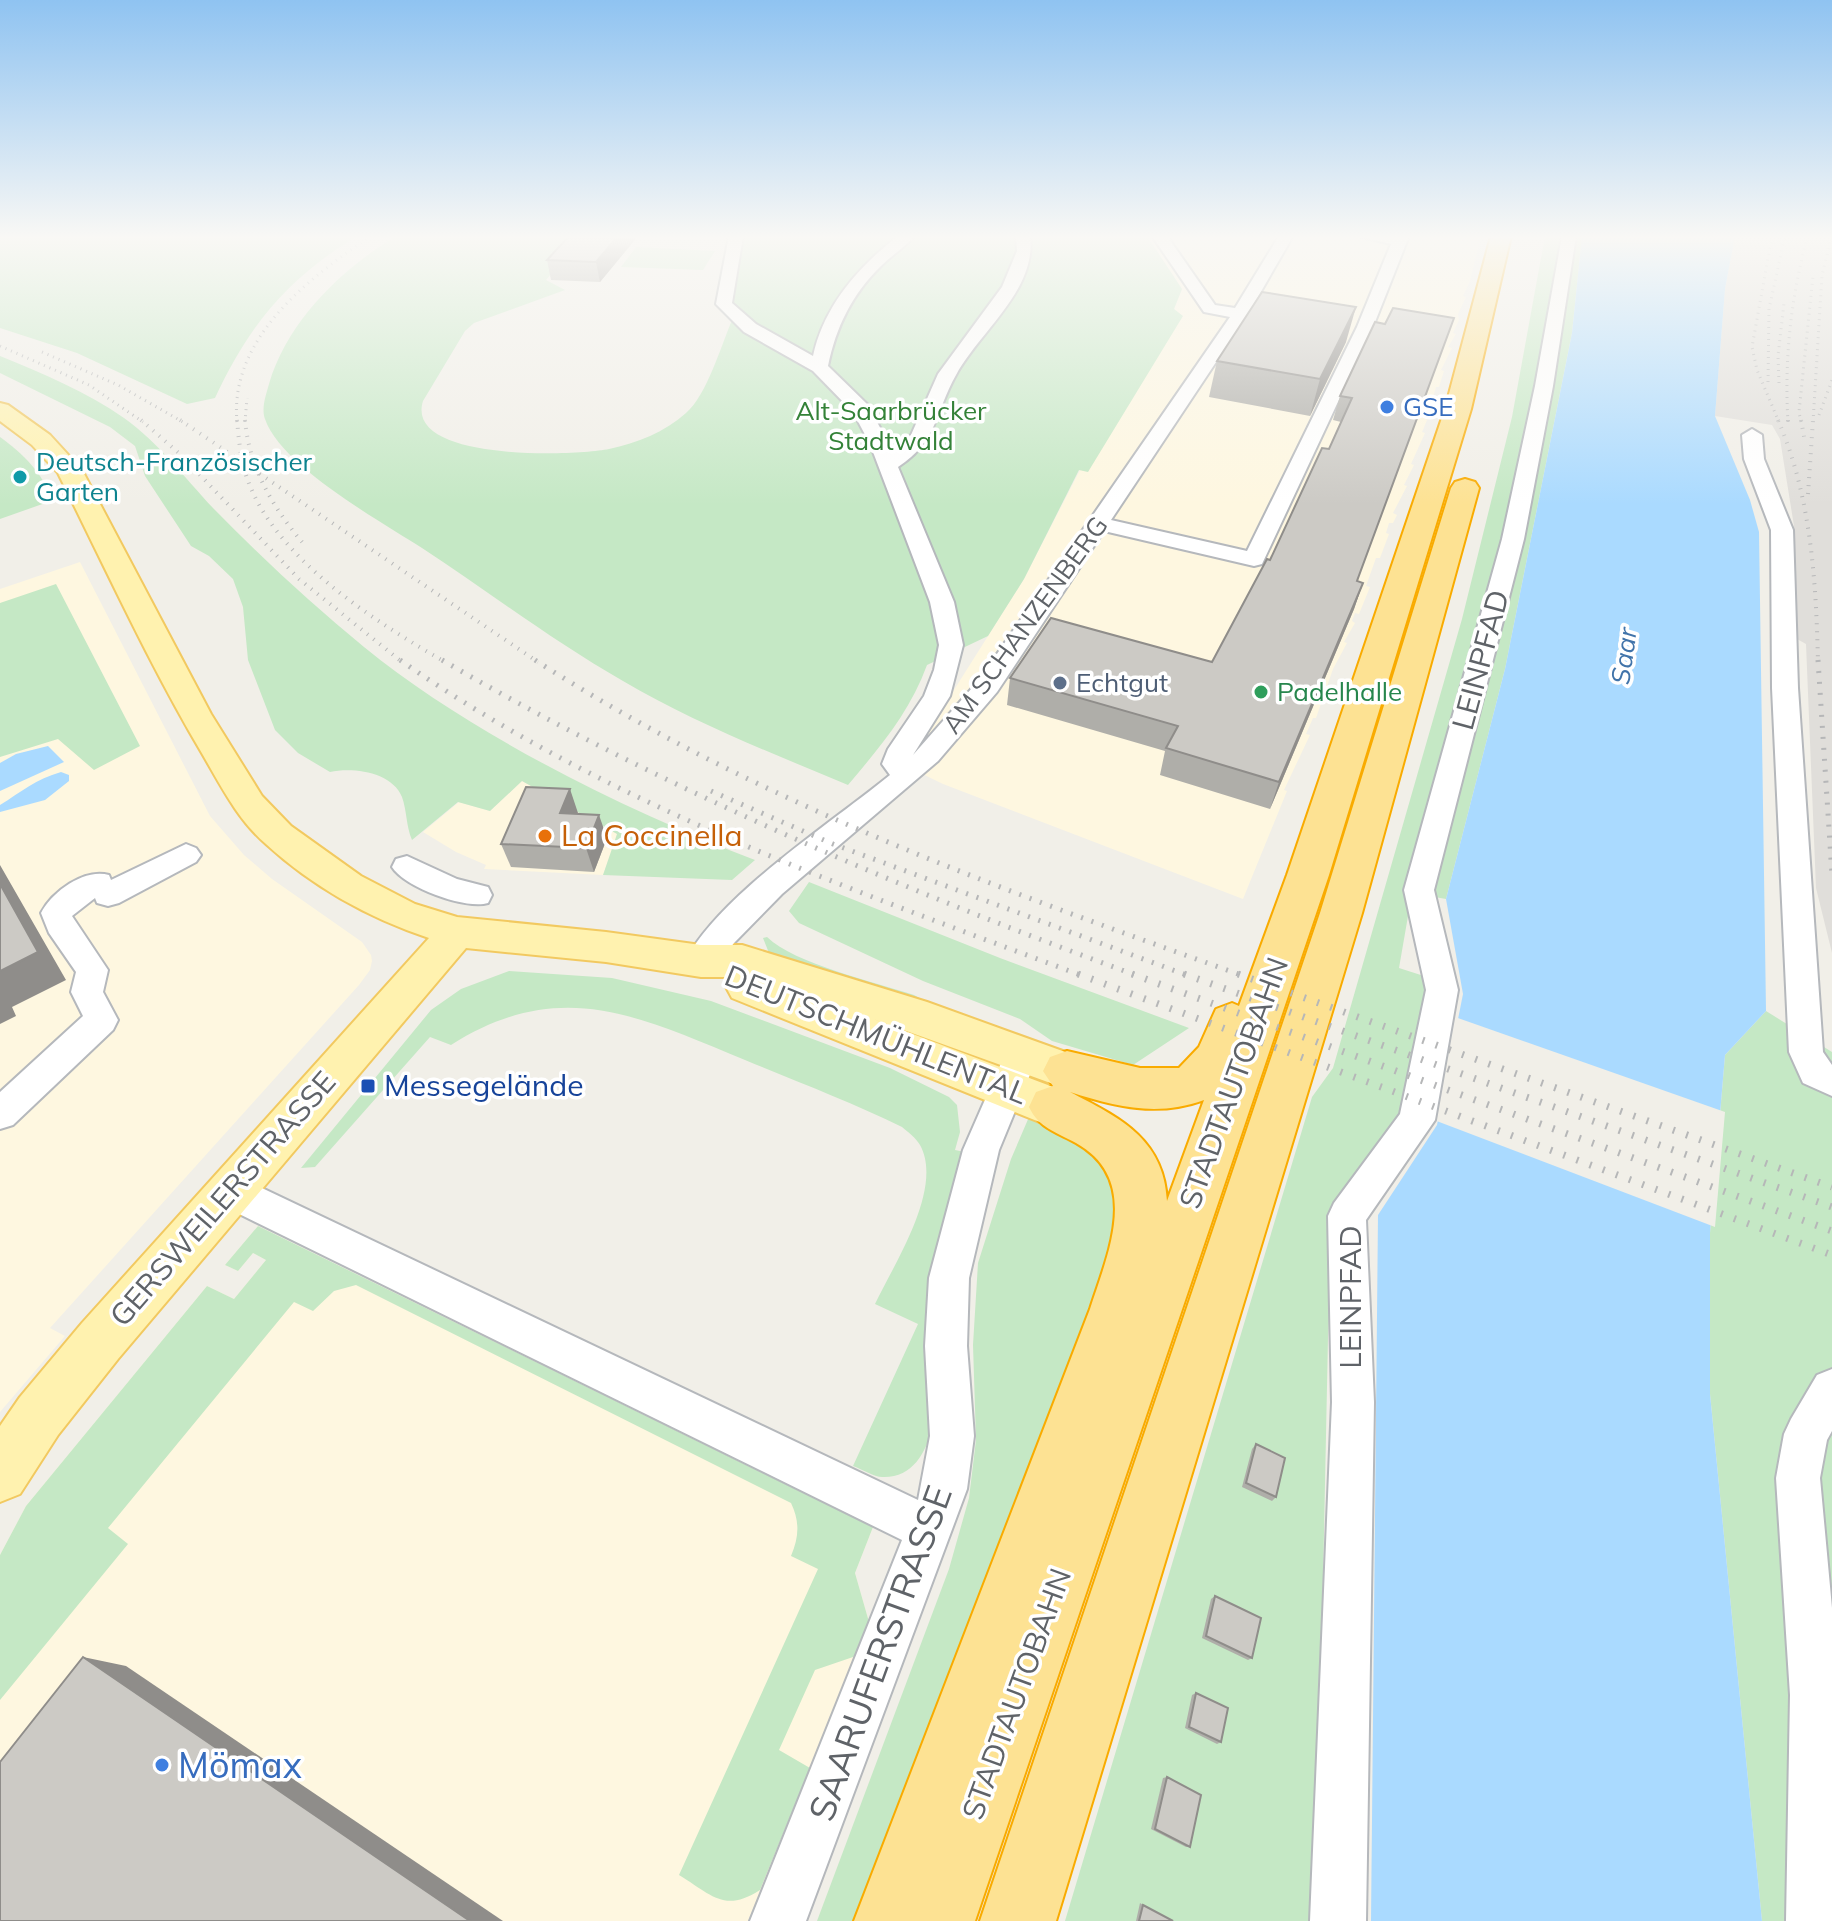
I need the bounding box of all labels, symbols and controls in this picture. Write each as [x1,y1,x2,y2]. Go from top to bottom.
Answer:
place label: GSE [1403,390,1454,423]
park label: Alt-Saarbrücker Stadtwald [795,394,987,457]
marker: GSE [1378,398,1396,416]
place label: Deutsch-Französischer Garten [36,445,313,508]
marker: Deutsch-Französischer Garten [11,468,29,486]
street label: AM SCHANZENBERG [935,510,1115,740]
street label: LEINPFAD [1443,586,1517,734]
water label: Saar [1603,624,1644,686]
place label: Echtgut [1076,666,1168,699]
marker: Echtgut [1051,674,1069,692]
place label: Padelhalle [1277,675,1402,708]
marker: Padelhalle [1252,683,1270,701]
place label: La Coccinella [561,816,743,854]
marker: La Coccinella [536,827,554,845]
street label: STADTAUTOBAHN [1170,952,1296,1213]
street label: DEUTSCHMÜHLENTAL [720,956,1033,1112]
street label: GERSWEILERSTRASSE [101,1063,343,1334]
place label: Messegelände [384,1066,584,1104]
marker: Messegelände [359,1077,377,1095]
street label: LEINPFAD [1331,1225,1369,1369]
street label: SAARUFERSTRASSE [798,1479,961,1826]
street label: STADTAUTOBAHN [953,1563,1079,1824]
place label: Mömax [178,1742,302,1787]
marker: Mömax [153,1756,171,1774]

